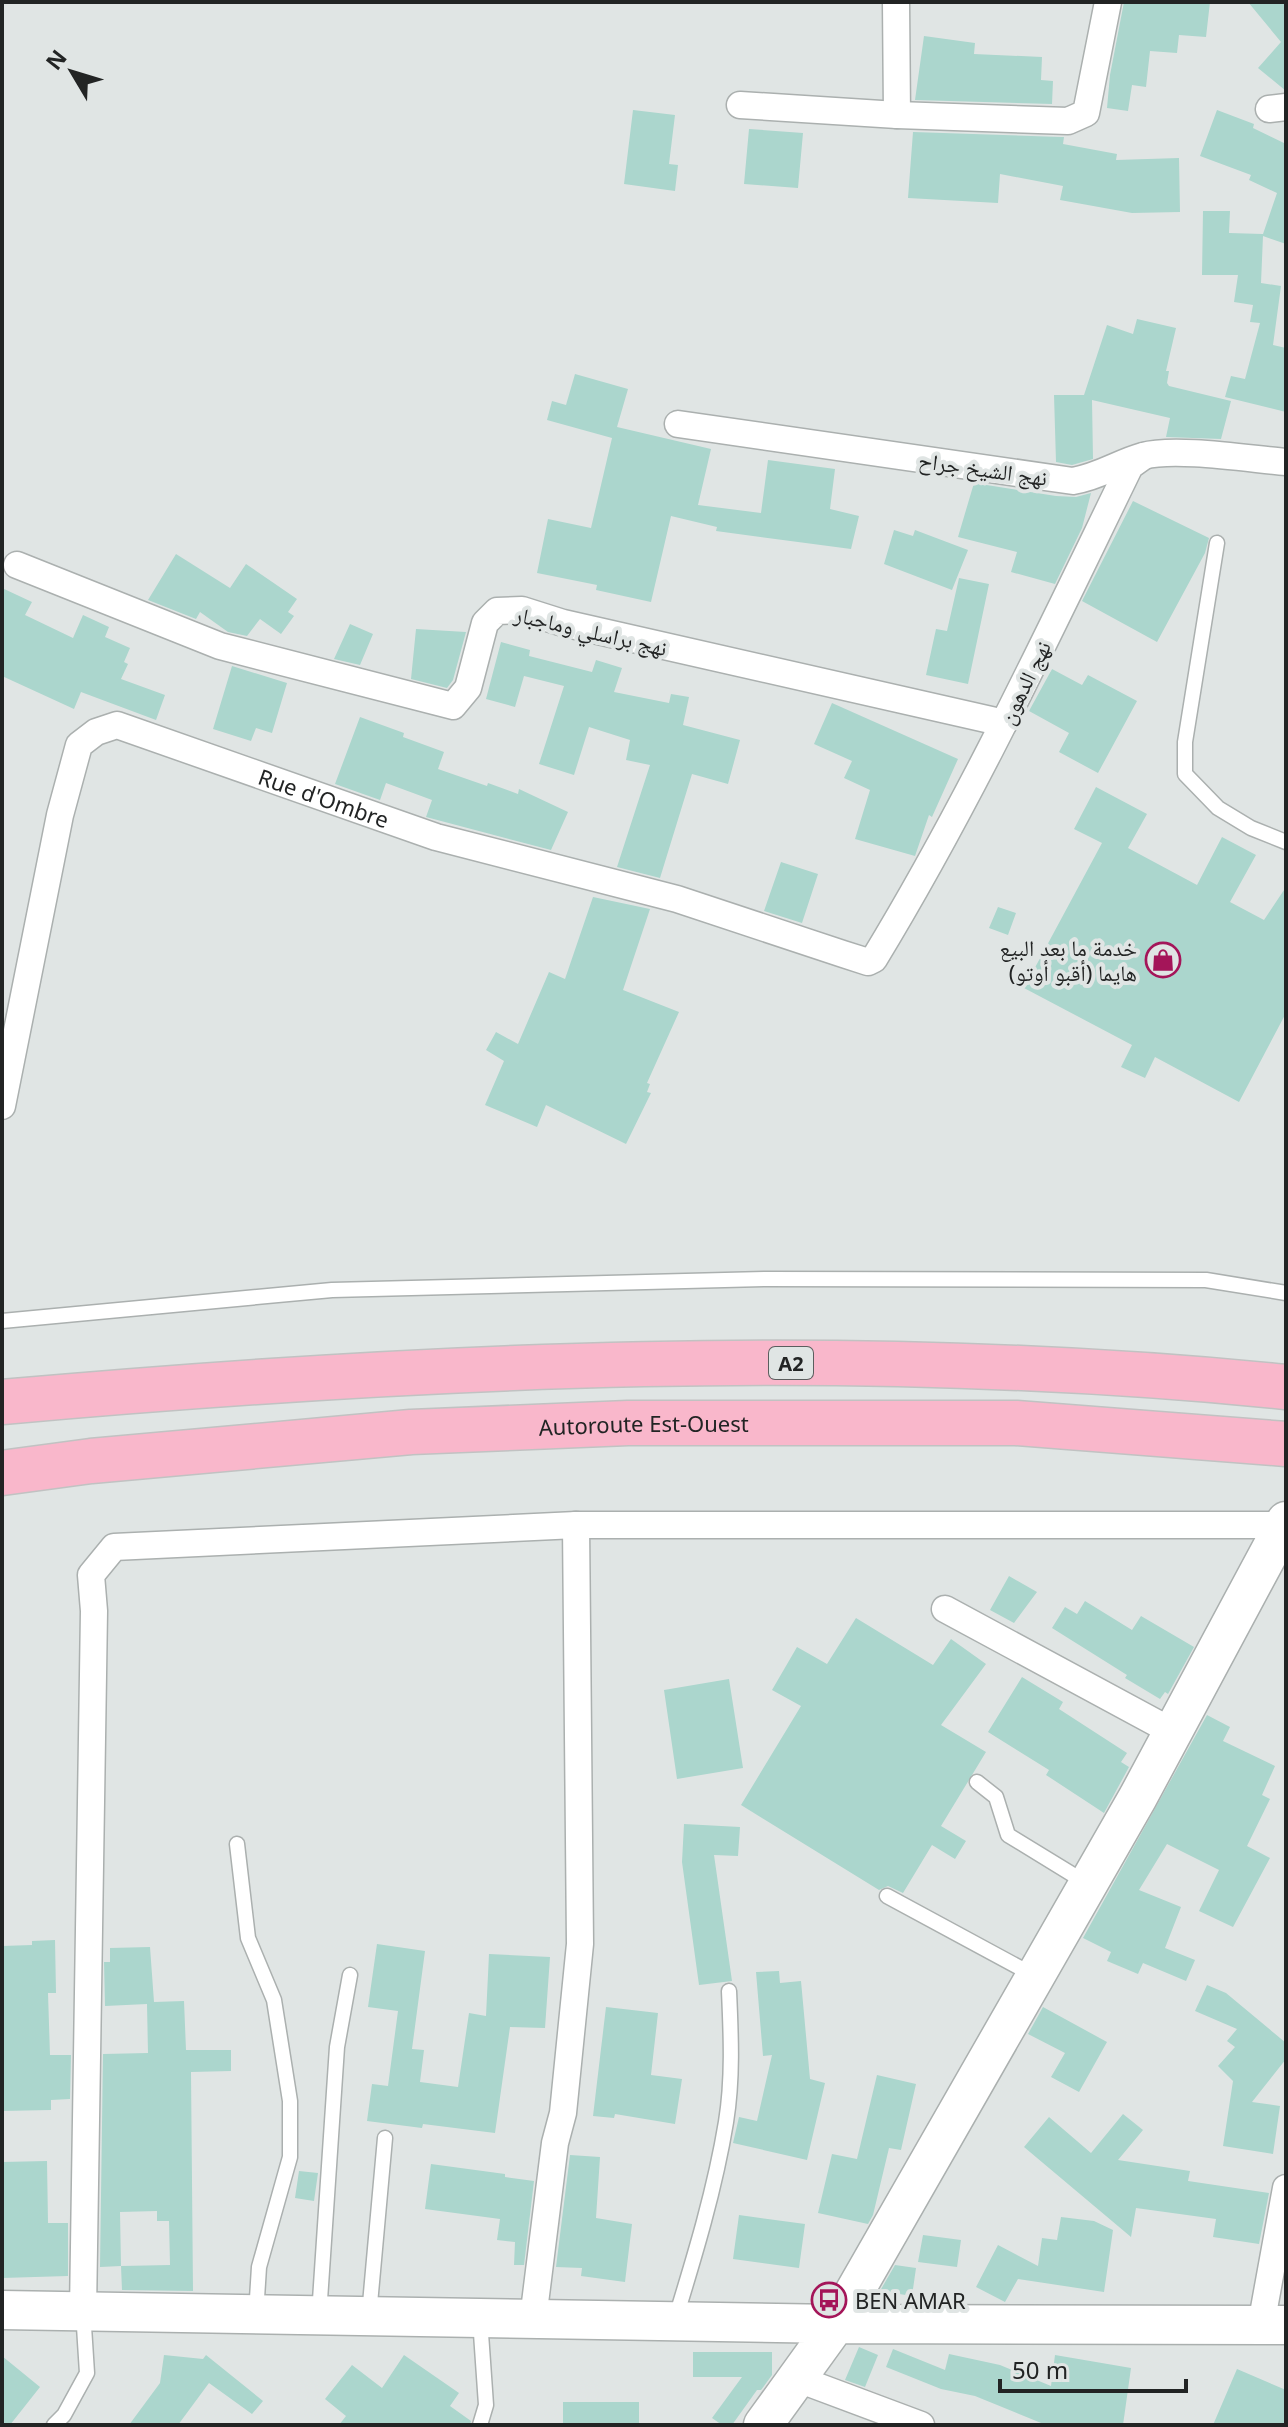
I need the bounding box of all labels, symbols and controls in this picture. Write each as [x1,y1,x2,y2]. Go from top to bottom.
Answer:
north arrow [32,32,112,112]
text: N [38,43,73,75]
street label: نهج الشيخ جراح [917,444,1049,492]
street label: نهج براسلي وماجبار [510,598,670,666]
street label: نهج الدهون [991,635,1057,729]
street label: Rue d'Ombre [255,761,393,834]
place label: خدمة ما بعد البيع هايما (أقبو أوتو) [1000,932,1137,987]
shop icon: خدمة ما بعد البيع هايما (أقبو أوتو) [1144,941,1182,979]
road number: A2 [769,1347,813,1379]
street label: Autoroute Est-Ouest [538,1408,749,1442]
bus stop icon: BEN AMAR [810,2281,848,2319]
place label: BEN AMAR [855,2285,966,2315]
scale bar [1000,2343,1186,2393]
text: 50 m [1012,2353,1068,2386]

